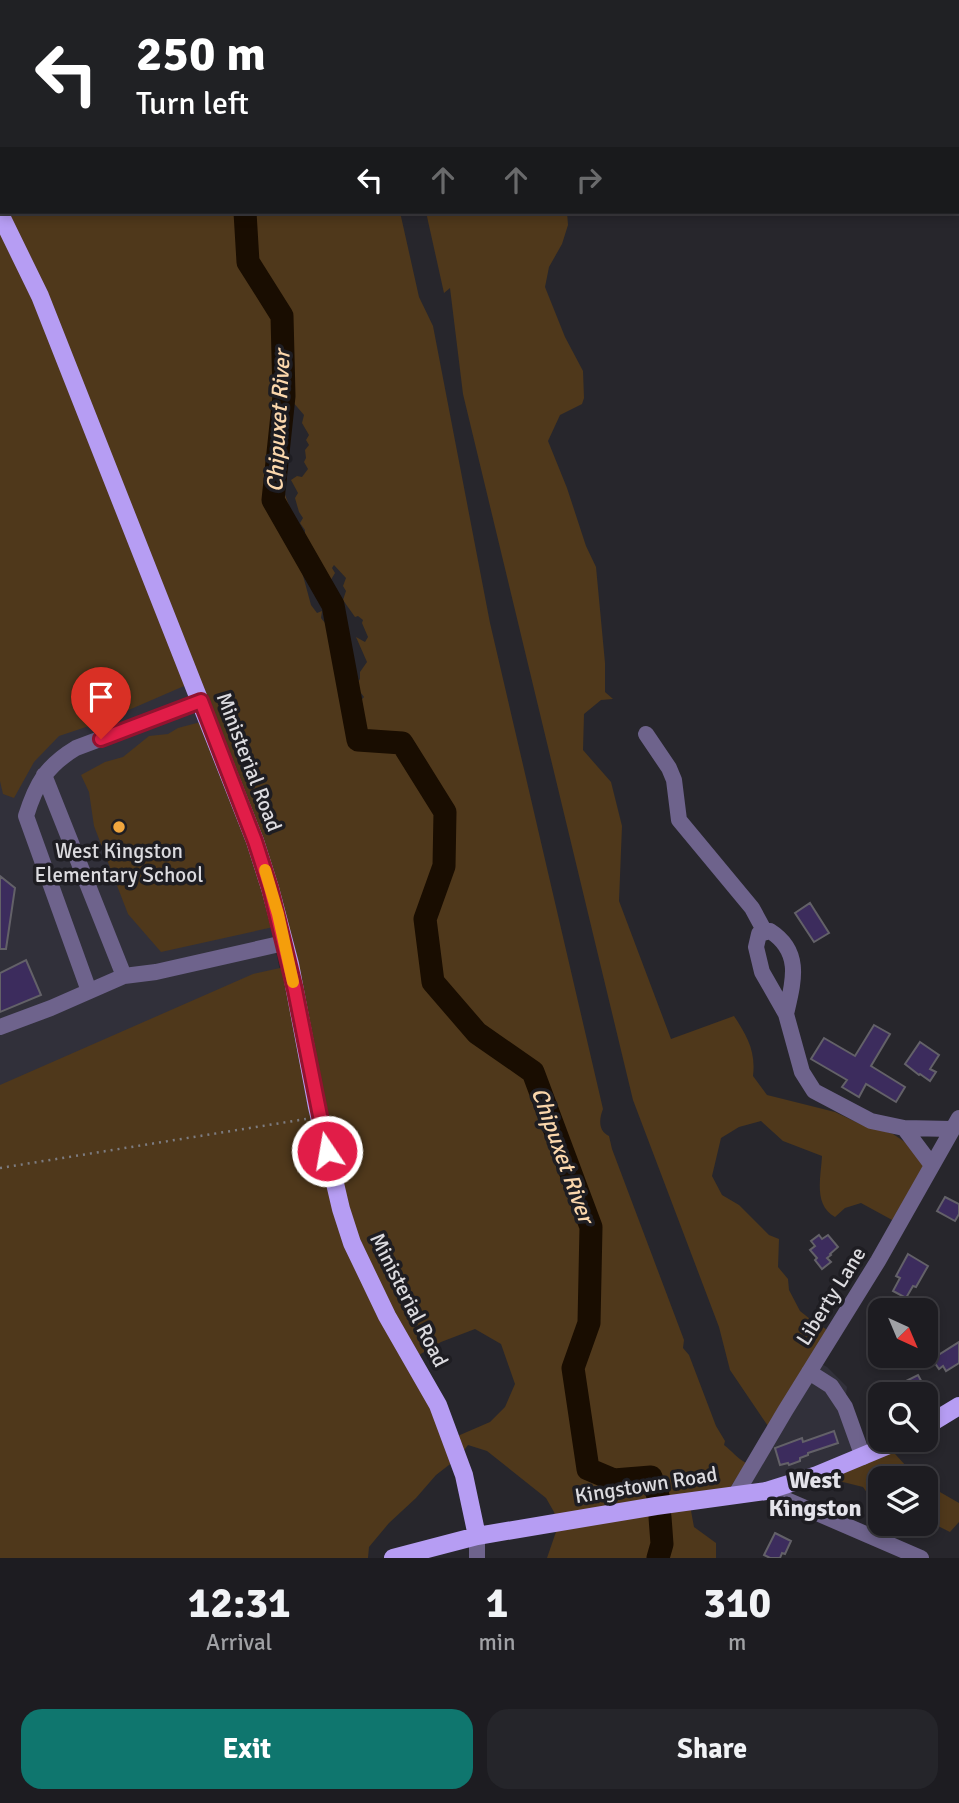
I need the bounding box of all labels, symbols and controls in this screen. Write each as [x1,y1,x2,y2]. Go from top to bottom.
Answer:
text: 250 m [136,24,266,84]
icon: left [21,28,112,119]
text: Turn left [136,84,249,123]
icon: left [351,161,389,199]
icon: ahead [424,161,462,199]
icon: ahead [497,161,535,199]
icon: right [570,161,608,199]
water label: Chipuxet River [260,346,297,493]
pin [71,667,131,739]
icon: arrive [82,678,120,716]
street label: Ministerial Road [211,689,287,835]
marker: West Kingston Elementary School [111,819,127,835]
place label: West Kingston Elementary School [35,838,203,888]
water label: Chipuxet River [525,1083,602,1230]
position arrow [290,1114,364,1188]
street label: Ministerial Road [364,1229,454,1371]
street label: Liberty Lane [790,1242,872,1350]
north arrow [868,1298,938,1368]
map controls [868,1298,938,1536]
button: search [868,1382,938,1452]
street label: Kingstown Road [573,1461,719,1509]
district label: West Kingston [768,1465,862,1523]
button: layers [868,1466,938,1536]
text: 12:31 [188,1578,291,1629]
text: 1 [486,1578,508,1629]
text: 310 [703,1578,771,1629]
text: Arrival [206,1628,272,1657]
text: min [478,1628,516,1657]
text: m [728,1628,746,1657]
button: Exit [21,1709,473,1789]
button: Share [487,1709,938,1789]

